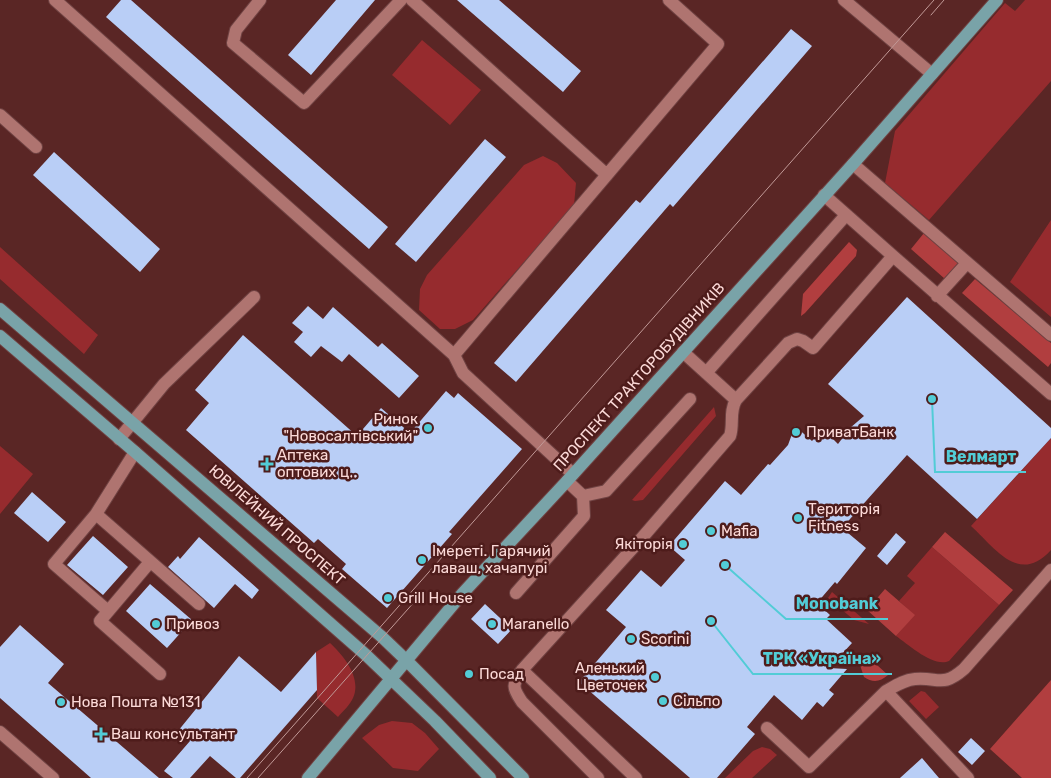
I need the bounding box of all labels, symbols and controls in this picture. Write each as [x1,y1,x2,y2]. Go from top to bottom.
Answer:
street label: ПРОСПЕКТ ТРАКТОРОБУДІВНИКІВ [549,279,729,475]
place label: Ринок "Новосалтівський" [283,410,418,445]
marker: Ринок "Новосалтівський" [422,422,434,434]
place label: ПриватБанк [806,423,894,441]
marker: ПриватБанк [790,426,802,438]
callout: Велмарт [935,441,1026,472]
place label: Аптека оптових ц‥ [277,446,357,481]
text: Велмарт [946,447,1017,466]
marker: Аптека оптових ц‥ [261,458,273,470]
street label: ЮВІЛЕЙНИЙ ПРОСПЕКТ [205,461,349,589]
place label: Територія Fitness [808,500,880,535]
marker: Територія Fitness [792,512,804,524]
place label: Mafia [721,522,758,540]
marker: Mafia [705,525,717,537]
place label: Якіторія [614,535,673,553]
marker: Якіторія [677,538,689,550]
place label: Імереті. Гарячий лаваш, хачапурі [432,542,551,577]
marker: Імереті. Гарячий лаваш, хачапурі [416,554,428,566]
callout: Monobank [786,588,888,619]
place label: Grill House [398,589,473,607]
marker: Grill House [382,592,394,604]
text: Monobank [796,594,879,613]
place label: Привоз [166,615,220,633]
place label: Maranello [502,615,569,633]
marker: Привоз [150,618,162,630]
marker: Maranello [486,618,498,630]
place label: Scorini [641,630,689,648]
marker: Scorini [625,633,637,645]
callout: ТРК «Україна» [753,643,892,674]
text: ТРК «Україна» [763,649,881,668]
place label: Аленький Цветочек [575,659,645,694]
place label: Посад [479,665,524,683]
marker: Посад [463,668,475,680]
marker: Аленький Цветочек [649,671,661,683]
place label: Сільпо [673,692,720,710]
place label: Нова Пошта №131 [71,693,200,711]
marker: Сільпо [657,695,669,707]
marker: Нова Пошта №131 [55,696,67,708]
place label: Ваш консультант [111,725,236,743]
marker: Ваш консультант [95,728,107,740]

